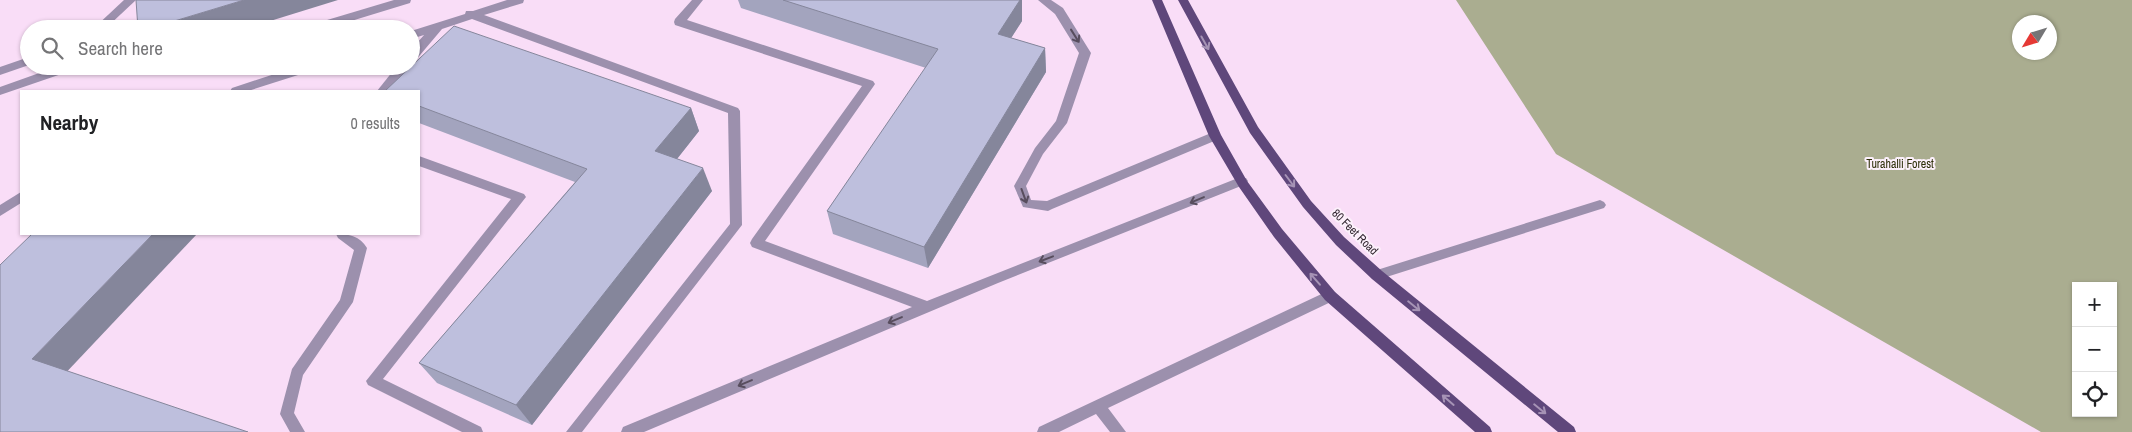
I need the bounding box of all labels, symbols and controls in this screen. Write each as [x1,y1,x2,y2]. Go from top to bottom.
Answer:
north arrow [2012,15,2057,60]
search box [20,20,420,75]
one-way arrow [1069,29,1080,43]
icon: search [38,34,66,62]
text: Search here [78,35,163,61]
one-way arrow [1200,36,1210,51]
text: Nearby [40,108,98,137]
text: 0 results [350,112,400,134]
park label: Turahalli Forest [1866,156,1934,172]
one-way arrow [1284,175,1295,188]
one-way arrow [1020,188,1029,203]
one-way arrow [1190,195,1205,205]
street label: 80 Feet Road [1328,205,1382,259]
one-way arrow [1038,255,1054,264]
one-way arrow [1310,273,1321,286]
map controls [2072,282,2117,417]
button: + [2072,282,2117,327]
one-way arrow [1408,300,1421,311]
one-way arrow [888,316,903,326]
button: − [2072,327,2117,372]
button: locate [2072,372,2117,417]
one-way arrow [738,379,753,388]
one-way arrow [1442,394,1455,406]
one-way arrow [1533,403,1546,414]

